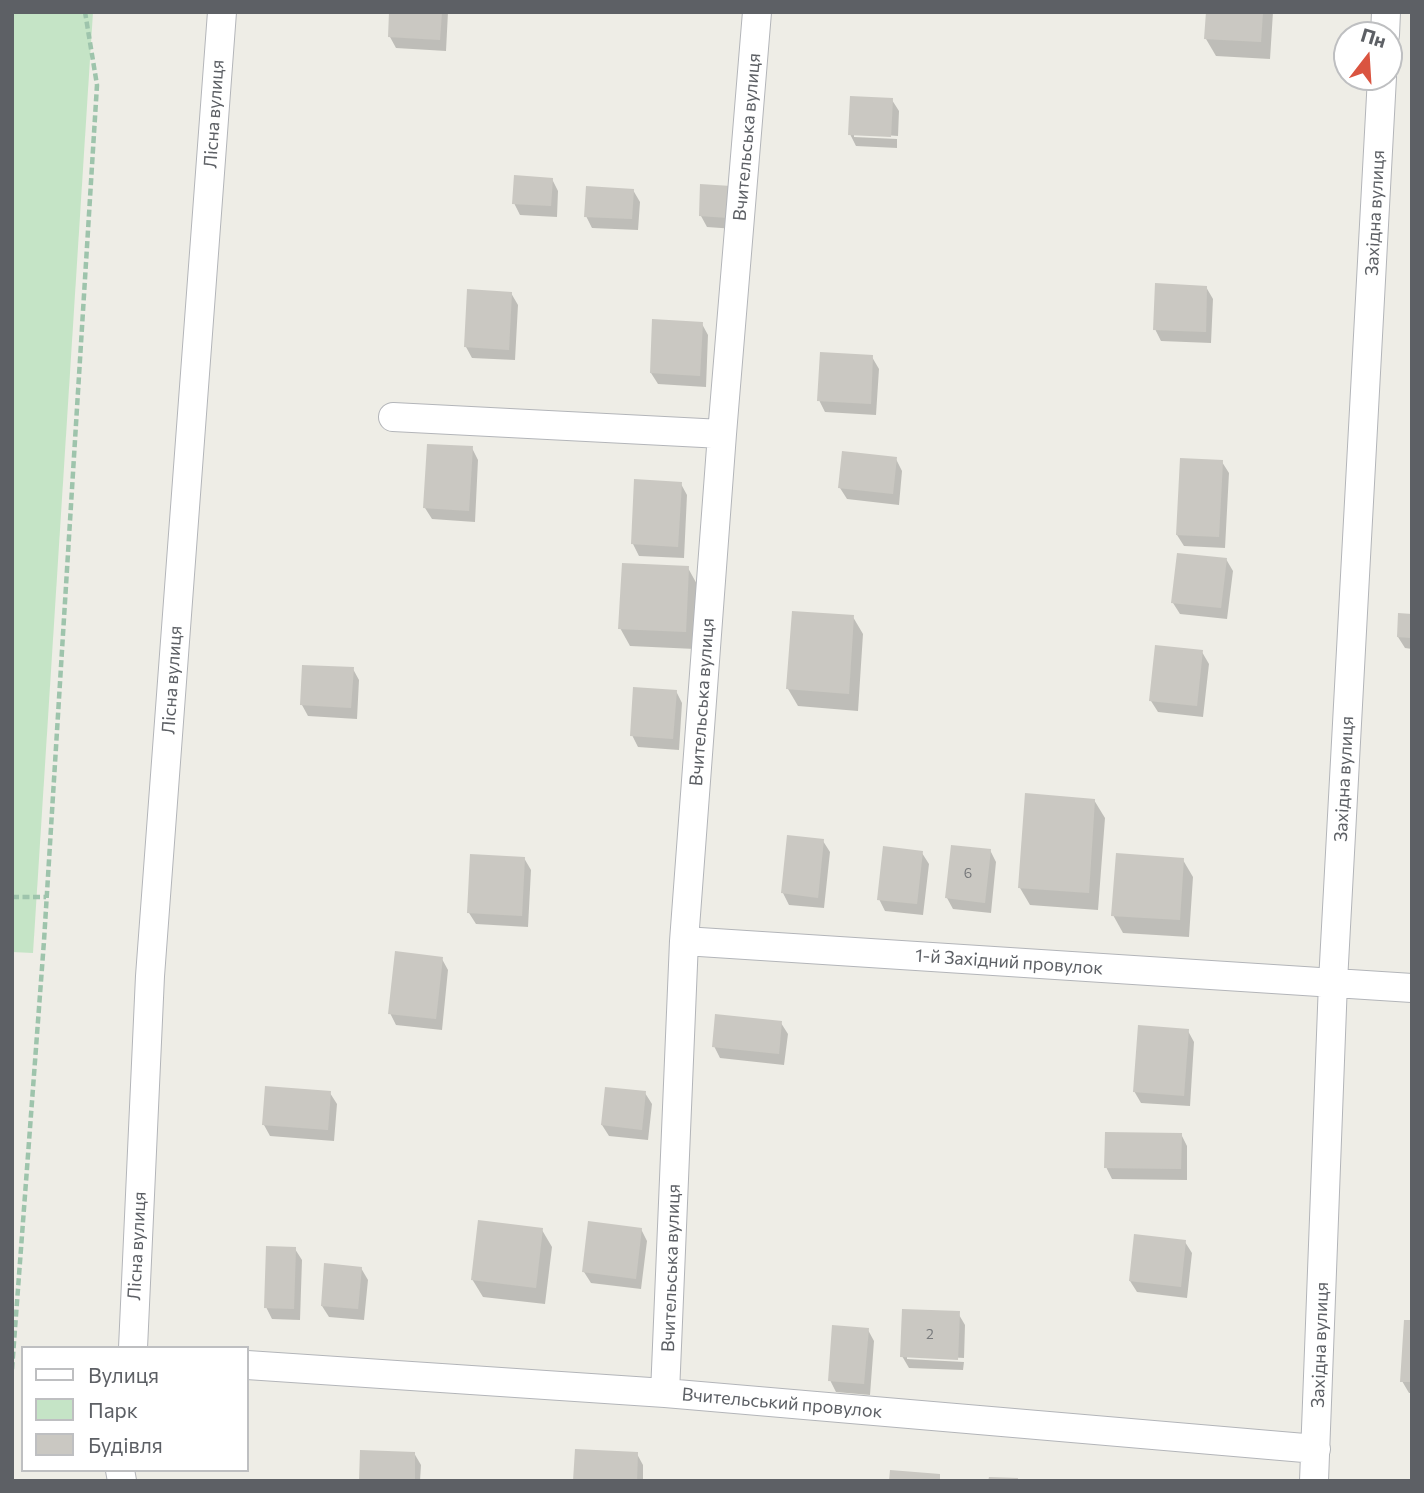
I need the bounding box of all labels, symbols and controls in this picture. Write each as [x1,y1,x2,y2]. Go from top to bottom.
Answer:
north arrow [1333,21,1403,91]
text: Пн [1358,23,1389,52]
street label: Вчительська вулиця [729,52,765,222]
street label: Лісна вулиця [199,59,229,169]
street label: Західна вулиця [1361,149,1389,277]
street label: Вчительська вулиця [685,617,719,787]
street label: Лісна вулиця [157,625,187,735]
street label: Західна вулиця [1330,715,1358,843]
house number: 6 [964,865,972,881]
street label: 1-й Західний провулок [914,945,1104,979]
street label: Вчительська вулиця [657,1183,685,1353]
street label: Лісна вулиця [123,1191,151,1301]
street label: Західна вулиця [1307,1282,1333,1408]
house number: 2 [926,1326,934,1342]
legend [21,1346,248,1472]
text: Вулиця [88,1362,159,1387]
street label: Вчительський провулок [681,1383,883,1423]
text: Парк [88,1397,138,1422]
text: Будівля [88,1432,163,1457]

